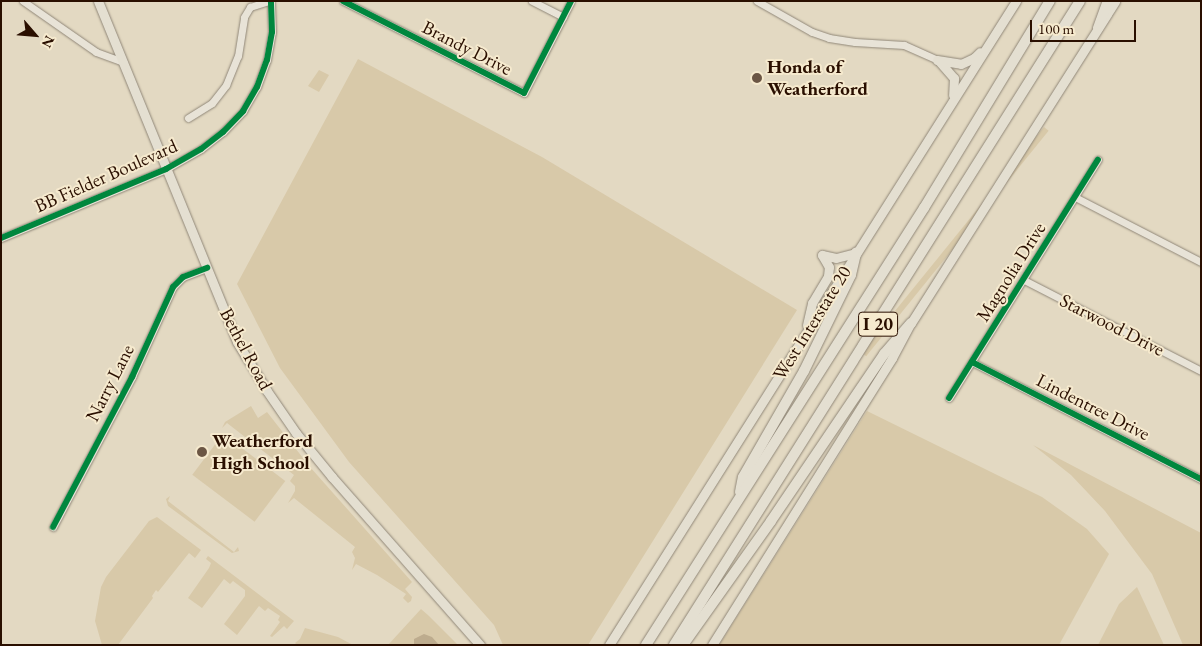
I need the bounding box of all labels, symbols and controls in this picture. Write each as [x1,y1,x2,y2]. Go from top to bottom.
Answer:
north arrow [10,10,60,60]
scale bar [1032,10,1138,42]
street label: Brandy Drive [418,16,516,80]
text: 100 m [1038,19,1074,38]
text: N [38,33,59,51]
place label: Honda of Weatherford [767,56,868,100]
marker: Honda of Weatherford [751,72,763,84]
street label: BB Fielder Boulevard [31,134,181,218]
street label: Magnolia Drive [971,218,1051,326]
street label: West Interstate 20 [768,262,856,384]
street label: Starwood Drive [1056,289,1168,361]
street label: Bethel Road [215,304,277,394]
road number: I 20 [858,308,898,339]
street label: Narry Lane [81,341,139,425]
street label: Lindentree Drive [1033,369,1153,445]
place label: Weatherford High School [212,430,313,474]
marker: Weatherford High School [196,446,208,458]

